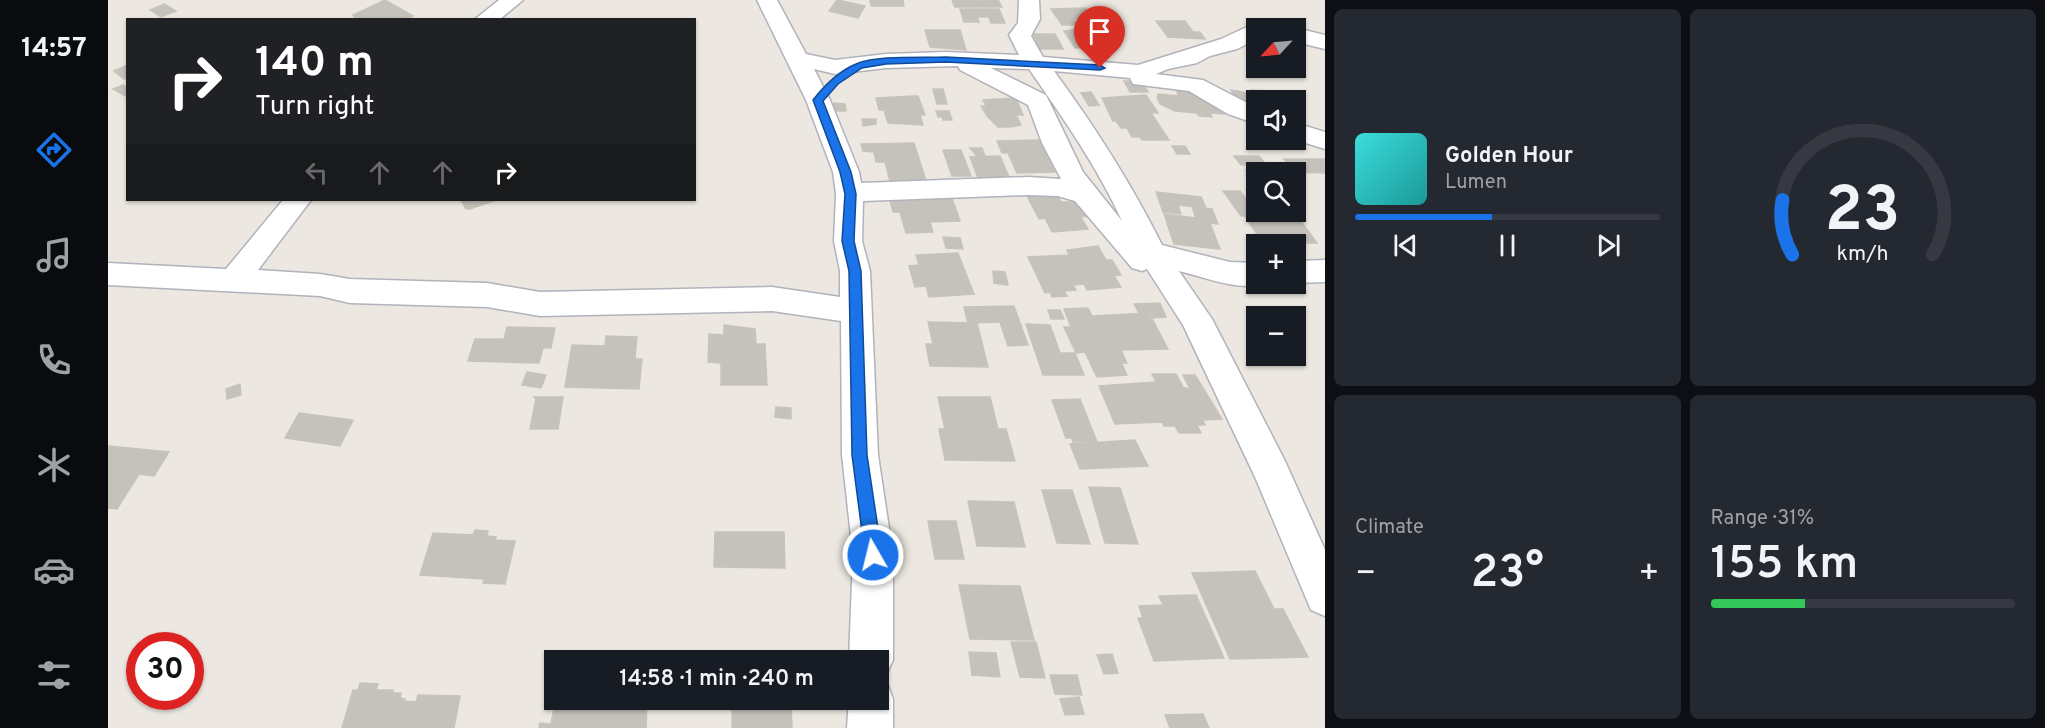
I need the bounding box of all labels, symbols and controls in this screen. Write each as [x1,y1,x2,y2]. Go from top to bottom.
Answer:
pin [1074,6,1125,68]
icon: arrive [1083,15,1116,48]
north arrow [1246,18,1306,78]
map controls [1246,18,1306,366]
text: 14:57 [21,32,87,66]
text: 140 m [255,38,374,91]
icon: right [156,42,234,120]
text: Turn right [255,90,374,124]
button: sound [1246,90,1306,150]
icon: directions [33,129,75,171]
text: Golden Hour [1445,143,1573,170]
icon: left [300,156,333,189]
icon: ahead [363,156,396,189]
icon: ahead [426,156,459,189]
icon: right [489,156,522,189]
button: search [1246,162,1306,222]
text: Lumen [1445,170,1507,196]
text: 23 [1825,174,1901,253]
icon: previous [1389,229,1422,262]
icon: pause [1491,229,1524,262]
icon: next [1592,229,1625,262]
icon: music [33,234,75,276]
button: + [1246,234,1306,294]
text: km/h [1837,241,1889,268]
button: − [1246,306,1306,366]
icon: phone [33,339,75,381]
icon: climate [33,444,75,486]
text: Range · 31% [1711,506,1814,532]
text: Climate [1355,515,1424,541]
position arrow [841,523,905,587]
text: 155 km [1711,537,1858,594]
text: 23° [1471,546,1544,603]
icon: car [33,549,75,591]
text: − [1355,554,1376,596]
text: + [1638,554,1659,596]
speed limit sign: 30 [126,632,204,710]
icon: filters [33,654,75,696]
text: 14:58 · 1 min · 240 m [619,666,814,693]

